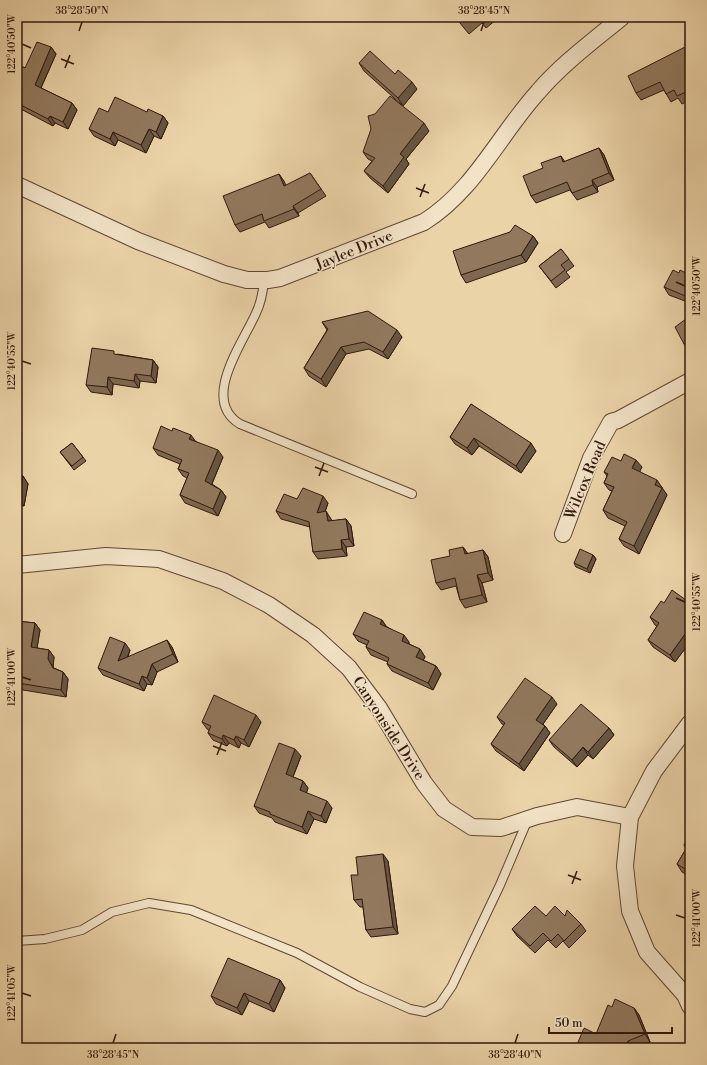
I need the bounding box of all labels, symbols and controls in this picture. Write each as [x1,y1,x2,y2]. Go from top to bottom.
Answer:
text: 38°28'50"N [56,5,109,17]
text: 38°28'45"N [458,5,511,17]
text: 122°40'50"W [6,13,18,74]
street label: Jaylee Drive [312,226,396,275]
text: 122°40'50"W [691,255,703,316]
text: 122°40'55"W [6,331,18,390]
street label: Wilcox Road [560,438,611,523]
text: 122°40'55"W [691,572,703,631]
text: 122°41'00"W [6,647,18,706]
street label: Canyonside Drive [348,673,429,784]
text: 122°41'00"W [691,888,703,947]
text: 122°41'05"W [6,963,18,1022]
scale bar [549,1009,672,1035]
text: 50 m [555,1016,583,1031]
text: 38°28'45"N [87,1049,140,1061]
text: 38°28'40"N [488,1049,542,1061]

